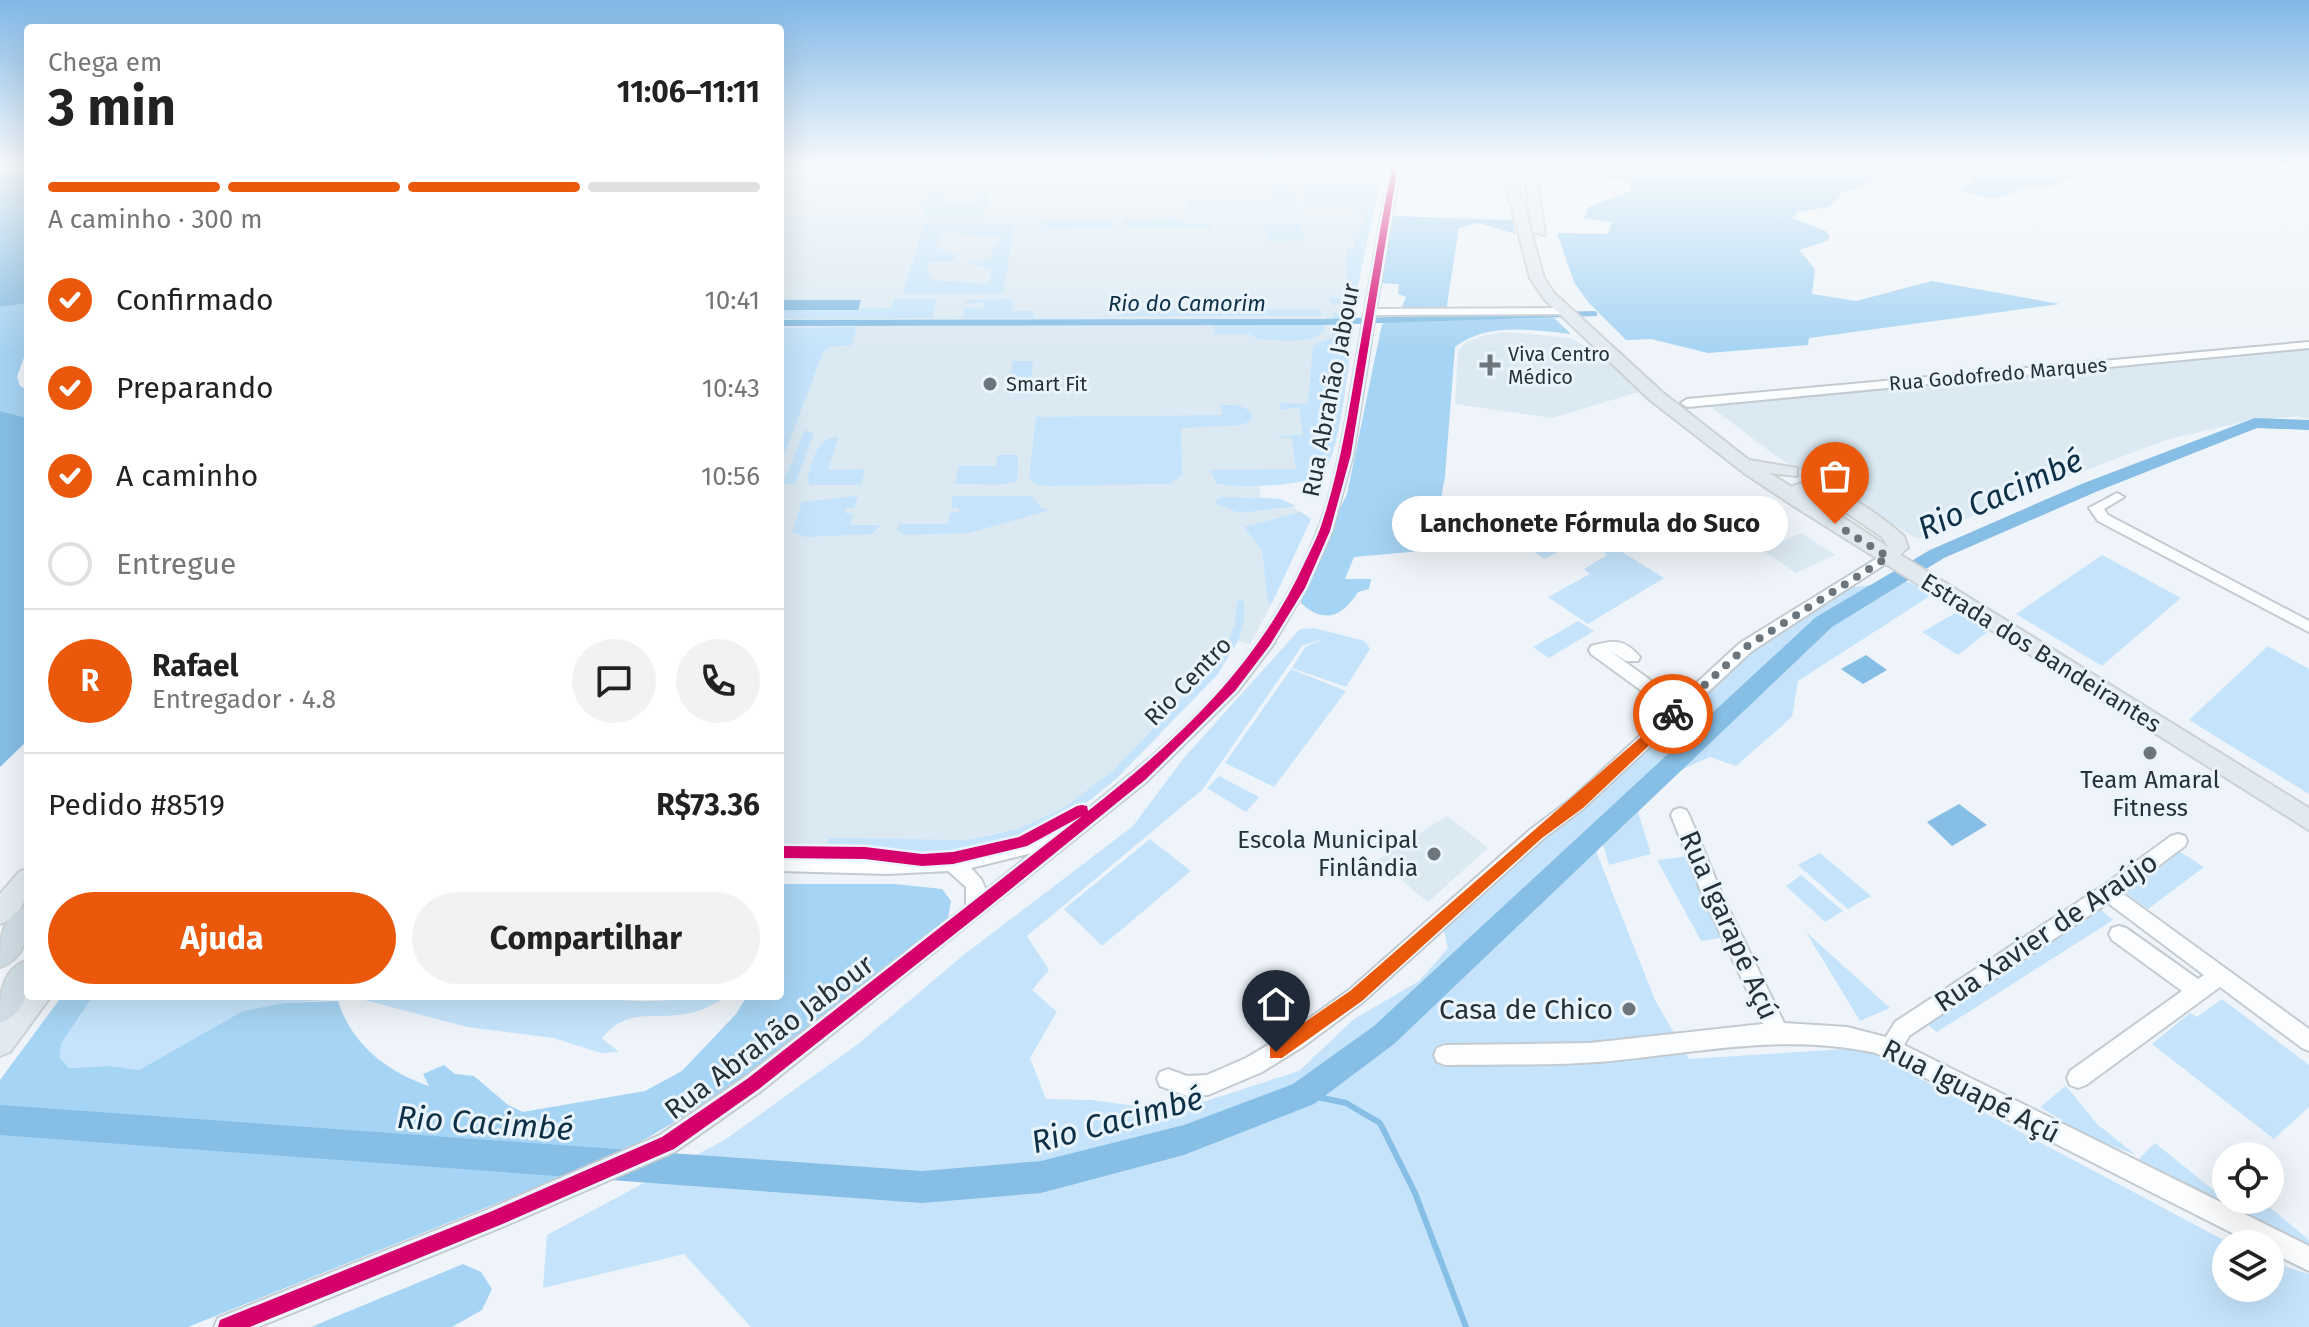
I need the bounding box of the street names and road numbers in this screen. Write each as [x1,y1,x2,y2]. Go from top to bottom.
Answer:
street label: Rua Abrahão Jabour [1297,280,1366,499]
street label: Rua Godofredo Marques [1888,353,2108,395]
street label: Estrada dos Bandeirantes [1916,568,2166,738]
street label: Rio Centro [1139,631,1237,731]
street label: Rua Igarapé Açú [1673,825,1785,1025]
street label: Rua Xavier de Araújo [1928,845,2164,1019]
street label: Rua Abrahão Jabour [658,948,880,1126]
street label: Rua Iguapé Açú [1877,1032,2065,1150]

